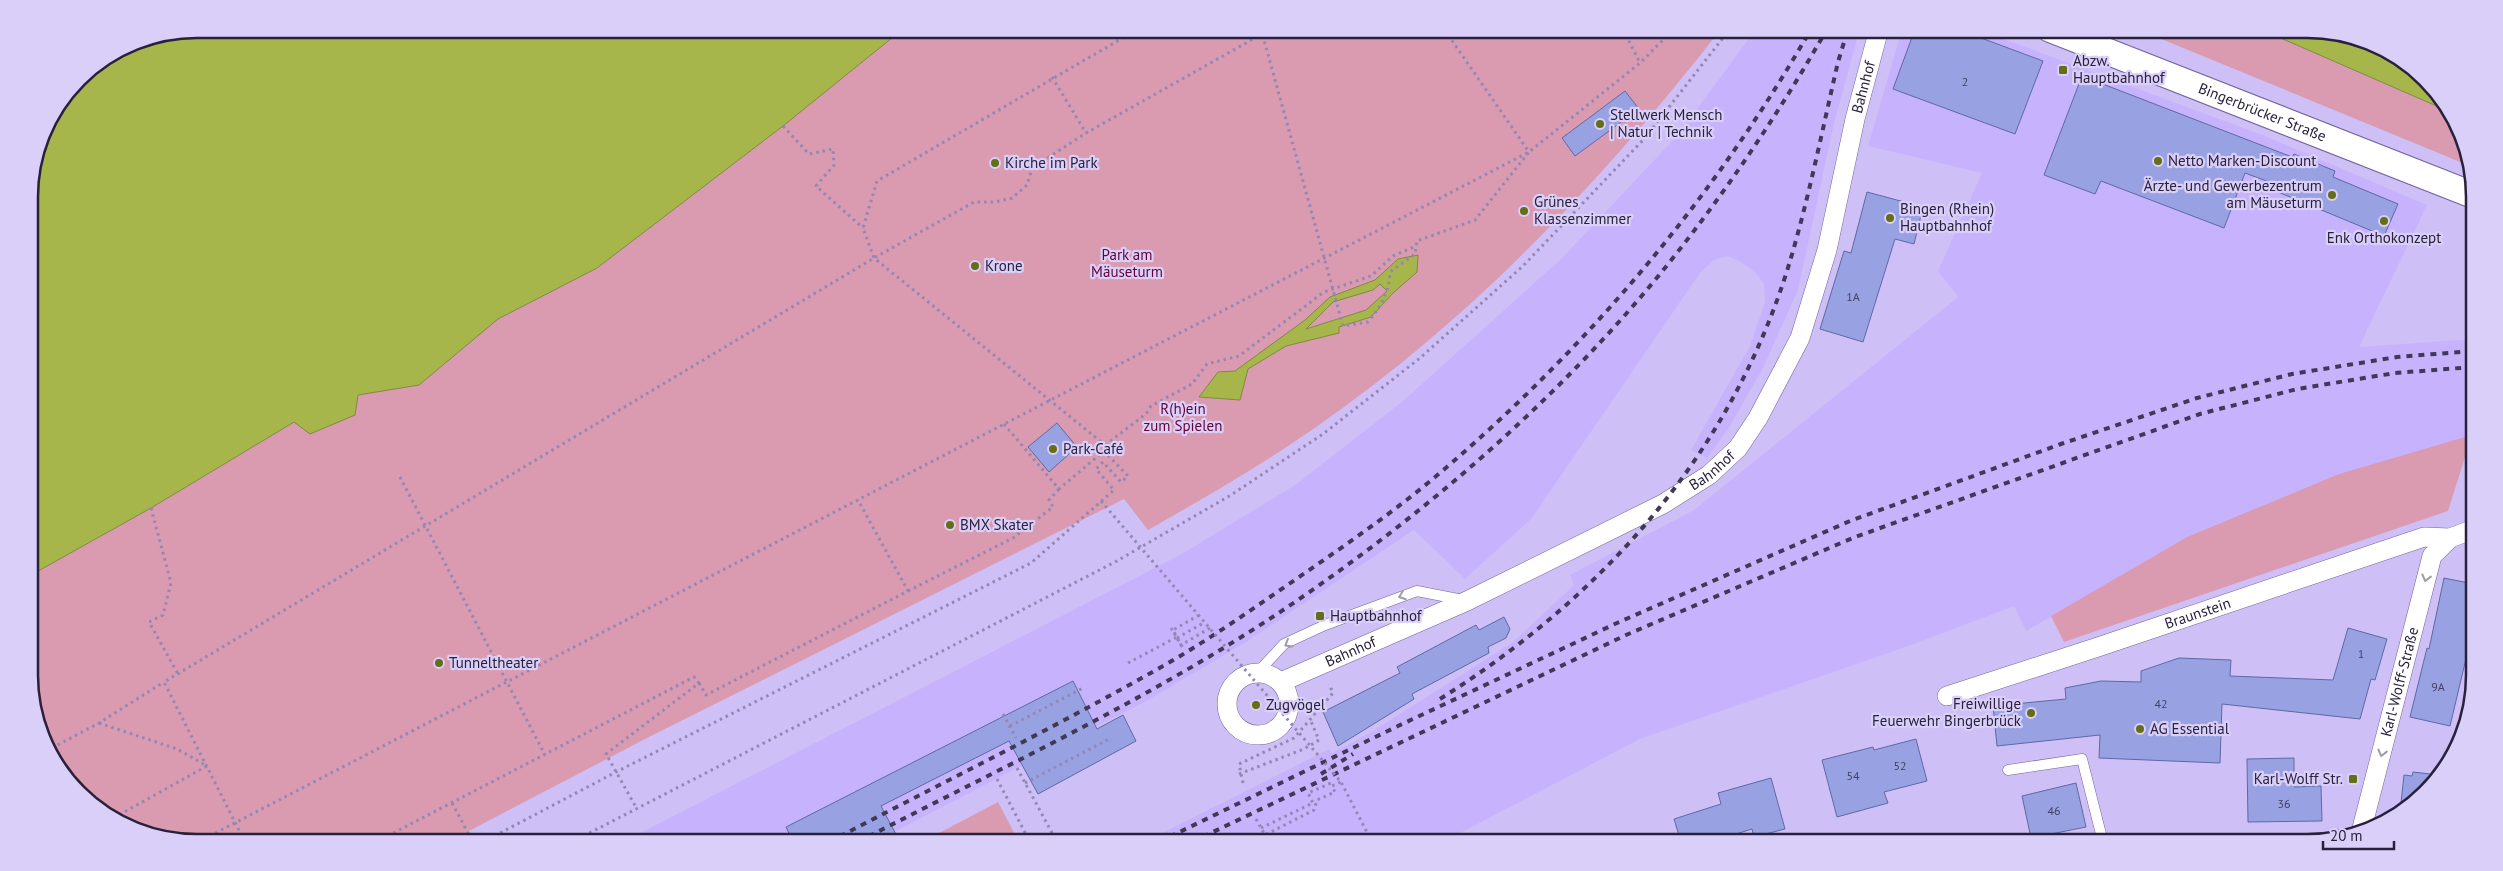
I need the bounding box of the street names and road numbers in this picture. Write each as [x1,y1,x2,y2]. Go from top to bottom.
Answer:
street label: Bahnhof [1847,57,1879,115]
street label: Bingerbrücker Straße [2196,78,2329,145]
street label: Bahnhof [1685,445,1739,494]
street label: Braunstein [2162,593,2233,633]
street label: Karl-Wolff-Straße [2376,625,2422,739]
street label: Bahnhof [1322,631,1380,671]

